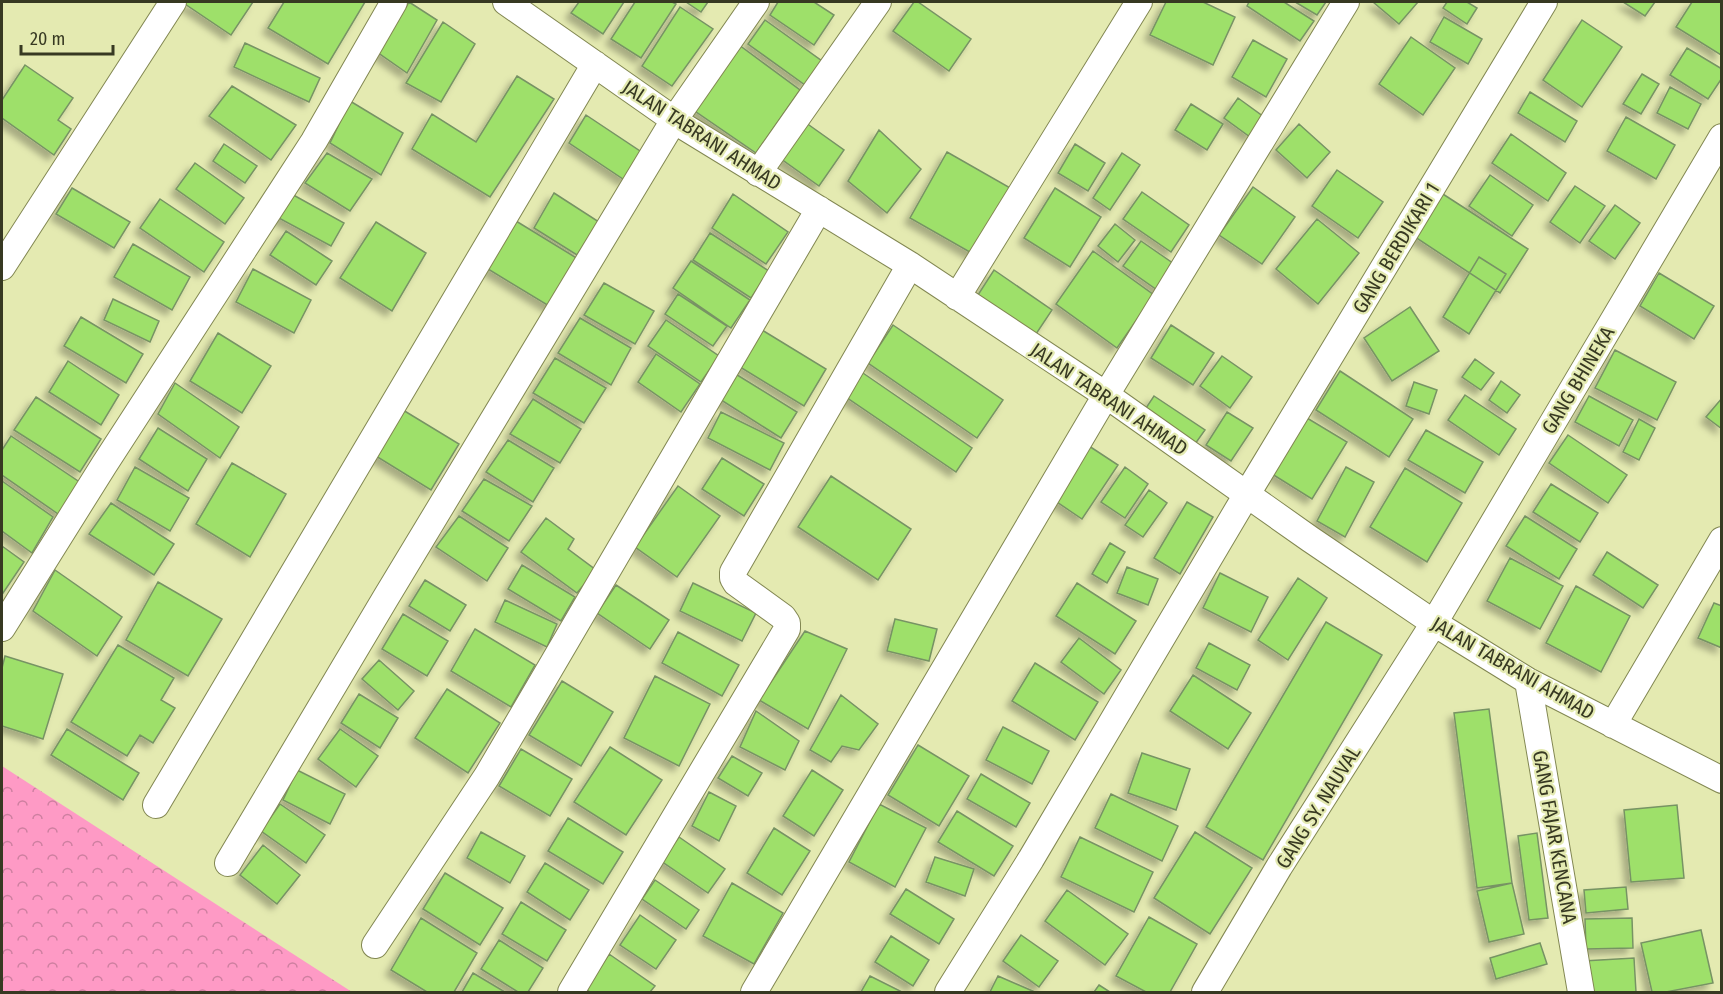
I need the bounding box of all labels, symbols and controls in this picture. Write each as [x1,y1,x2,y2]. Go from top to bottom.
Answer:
scale bar [21,18,112,56]
text: 20 m [30,28,65,50]
street label: JALAN TABRANI AHMAD [618,75,786,195]
street label: GANG BERDIKARI 1 [1348,178,1444,318]
street label: GANG BHINEKA [1537,321,1620,438]
street label: JALAN TABRANI AHMAD [1026,337,1192,461]
street label: JALAN TABRANI AHMAD [1427,612,1599,724]
street label: GANG SY. NAUVAL [1271,741,1365,873]
street label: GANG FAJAR KENCANA [1528,748,1582,926]

